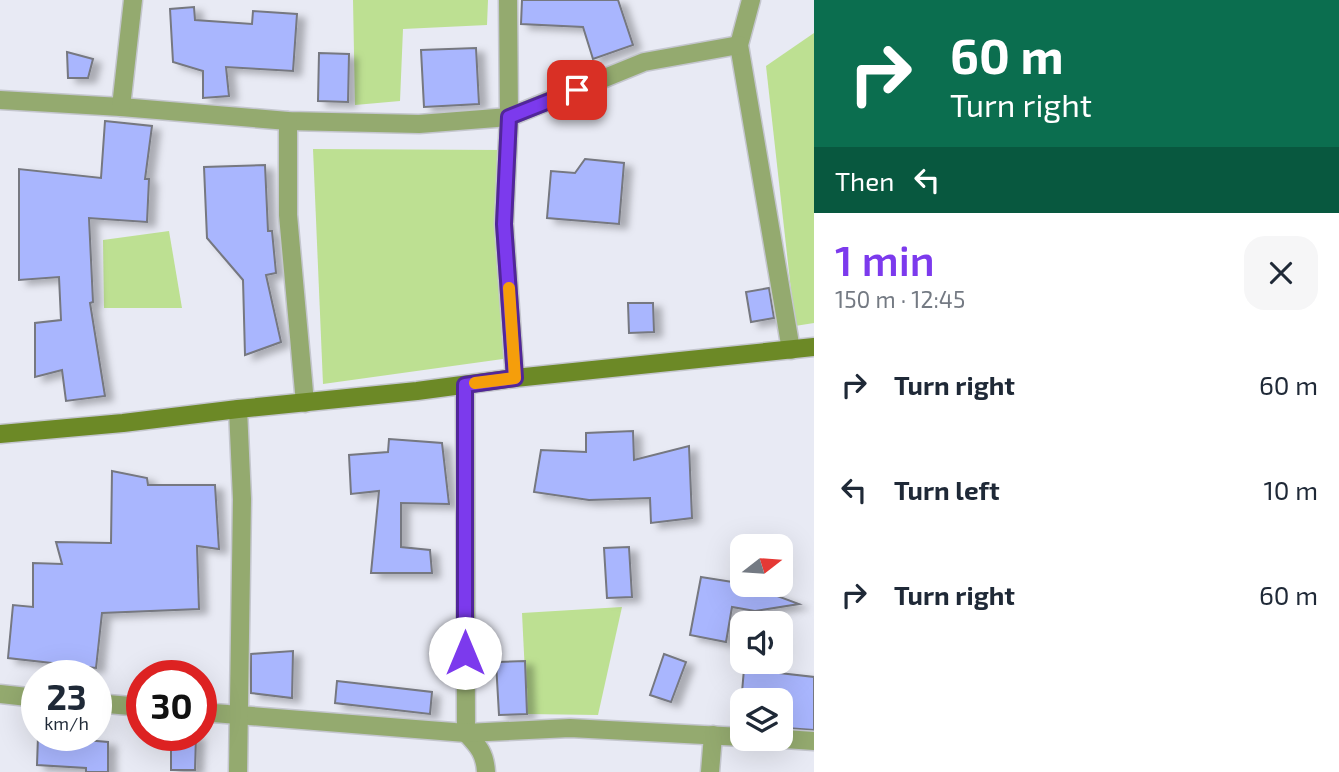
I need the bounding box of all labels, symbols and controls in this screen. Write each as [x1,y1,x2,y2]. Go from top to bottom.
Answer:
text: 60 m [950,25,1064,84]
icon: right [835,28,926,119]
pin [547,60,607,120]
icon: arrive [558,71,596,109]
text: Turn right [950,85,1092,123]
icon: left [908,161,946,199]
text: Then [835,165,894,196]
text: 1 min [835,234,935,284]
button: close [1244,236,1318,310]
text: 150 m · 12:45 [835,285,965,313]
icon: right [835,366,873,404]
text: Turn right [894,369,1015,400]
text: 60 m [1259,369,1318,400]
icon: left [835,471,873,509]
text: Turn left [894,474,1000,505]
text: 10 m [1263,474,1318,505]
north arrow [730,534,793,597]
map controls [730,534,793,751]
icon: right [835,576,873,614]
text: Turn right [894,579,1015,610]
text: 60 m [1259,579,1318,610]
button: sound [730,611,793,674]
position arrow [428,616,502,690]
speed limit sign: 30 [126,660,217,751]
text: 23 [46,675,87,717]
button: layers [730,688,793,751]
text: km/h [44,712,89,734]

